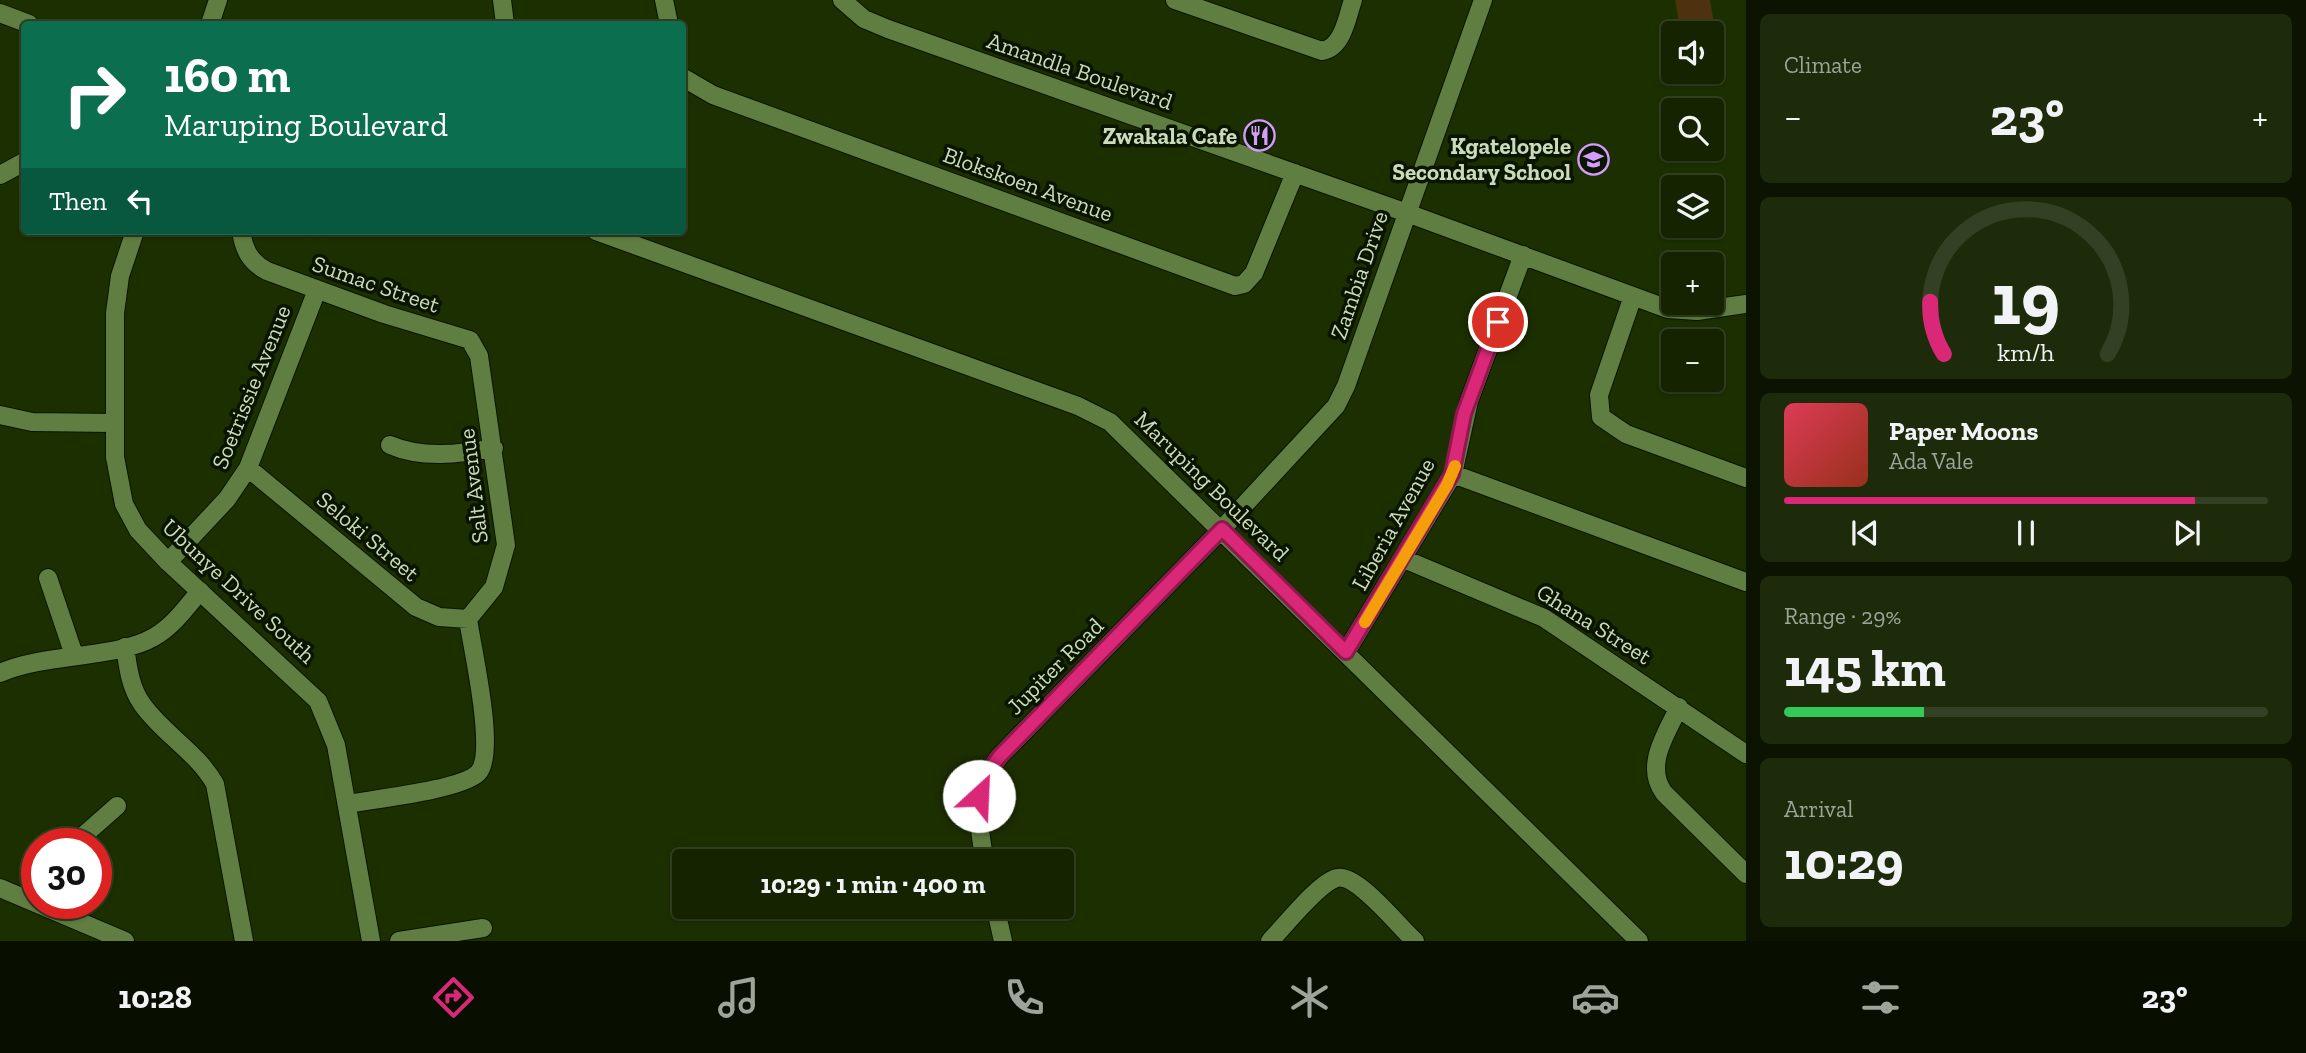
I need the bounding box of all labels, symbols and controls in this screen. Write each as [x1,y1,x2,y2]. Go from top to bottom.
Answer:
map controls [1661,21,1724,392]
button: sound [1661,21,1724,84]
street label: Amandla Boulevard [984,26,1177,116]
text: 160 m [164,46,290,105]
icon: right [49,49,140,140]
text: Climate [1784,51,1862,79]
text: 23° [1990,86,2064,148]
text: − [1784,94,1802,140]
text: + [2252,94,2268,140]
button: search [1661,98,1724,161]
text: Maruping Boulevard [164,106,448,144]
restaurant icon: Zwakala Cafe [1243,119,1277,153]
place label: Zwakala Cafe [1103,122,1237,150]
place label: Kgatelopele Secondary School [1392,132,1571,186]
street label: Blokskoen Avenue [939,140,1117,228]
school or university icon: Kgatelopele Secondary School [1577,142,1611,176]
button: layers [1661,175,1724,238]
icon: left [121,182,159,220]
text: Then [49,185,107,217]
street label: Zambia Drive [1324,207,1394,343]
street label: Sumac Street [309,249,444,319]
button: + [1661,252,1724,315]
text: 19 [1992,255,2060,343]
pin [1468,292,1528,352]
street label: Soetrissie Avenue [205,301,297,473]
icon: arrive [1479,303,1517,341]
button: − [1661,329,1724,392]
text: km/h [1997,337,2055,367]
street label: Maruping Boulevard [1129,405,1295,567]
text: Paper Moons [1889,415,2038,447]
street label: Salt Avenue [452,427,494,545]
text: Ada Vale [1889,447,1973,475]
street label: Liberia Avenue [1345,453,1441,595]
street label: Seloki Street [311,485,425,587]
street label: Ubunye Drive South [156,513,322,669]
icon: previous [1846,514,1884,552]
icon: pause [2007,514,2045,552]
icon: next [2168,514,2206,552]
street label: Ghana Street [1531,578,1657,671]
text: Range · 29% [1784,602,1901,630]
street label: Jupiter Road [1001,612,1109,720]
text: 145 km [1784,637,1946,699]
position arrow [942,759,1016,833]
text: Arrival [1784,795,1853,823]
speed limit sign: 30 [21,828,112,919]
text: 10:29 [1784,830,1904,892]
text: 10:29 · 1 min · 400 m [761,868,985,900]
icon: directions [429,973,478,1022]
icon: music [714,973,763,1022]
icon: phone [1000,973,1049,1022]
icon: climate [1285,973,1334,1022]
icon: car [1571,973,1620,1022]
icon: filters [1856,973,1905,1022]
text: 10:28 [118,978,192,1016]
text: 23° [2142,978,2188,1016]

